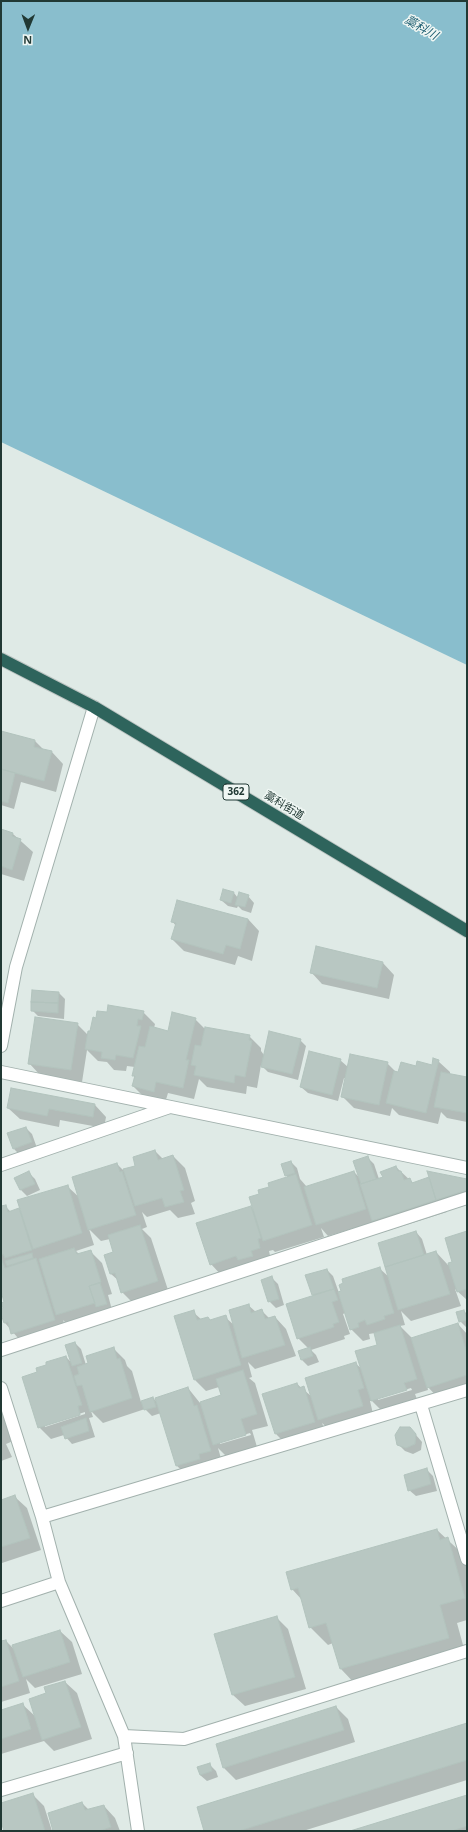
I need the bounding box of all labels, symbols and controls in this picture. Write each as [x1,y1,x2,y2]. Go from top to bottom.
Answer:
north arrow [8,8,48,48]
water label: 藁科川 [402,13,440,43]
text: N [23,33,32,48]
road number: 362 [223,784,249,800]
street label: 藁科街道 [262,789,306,823]

